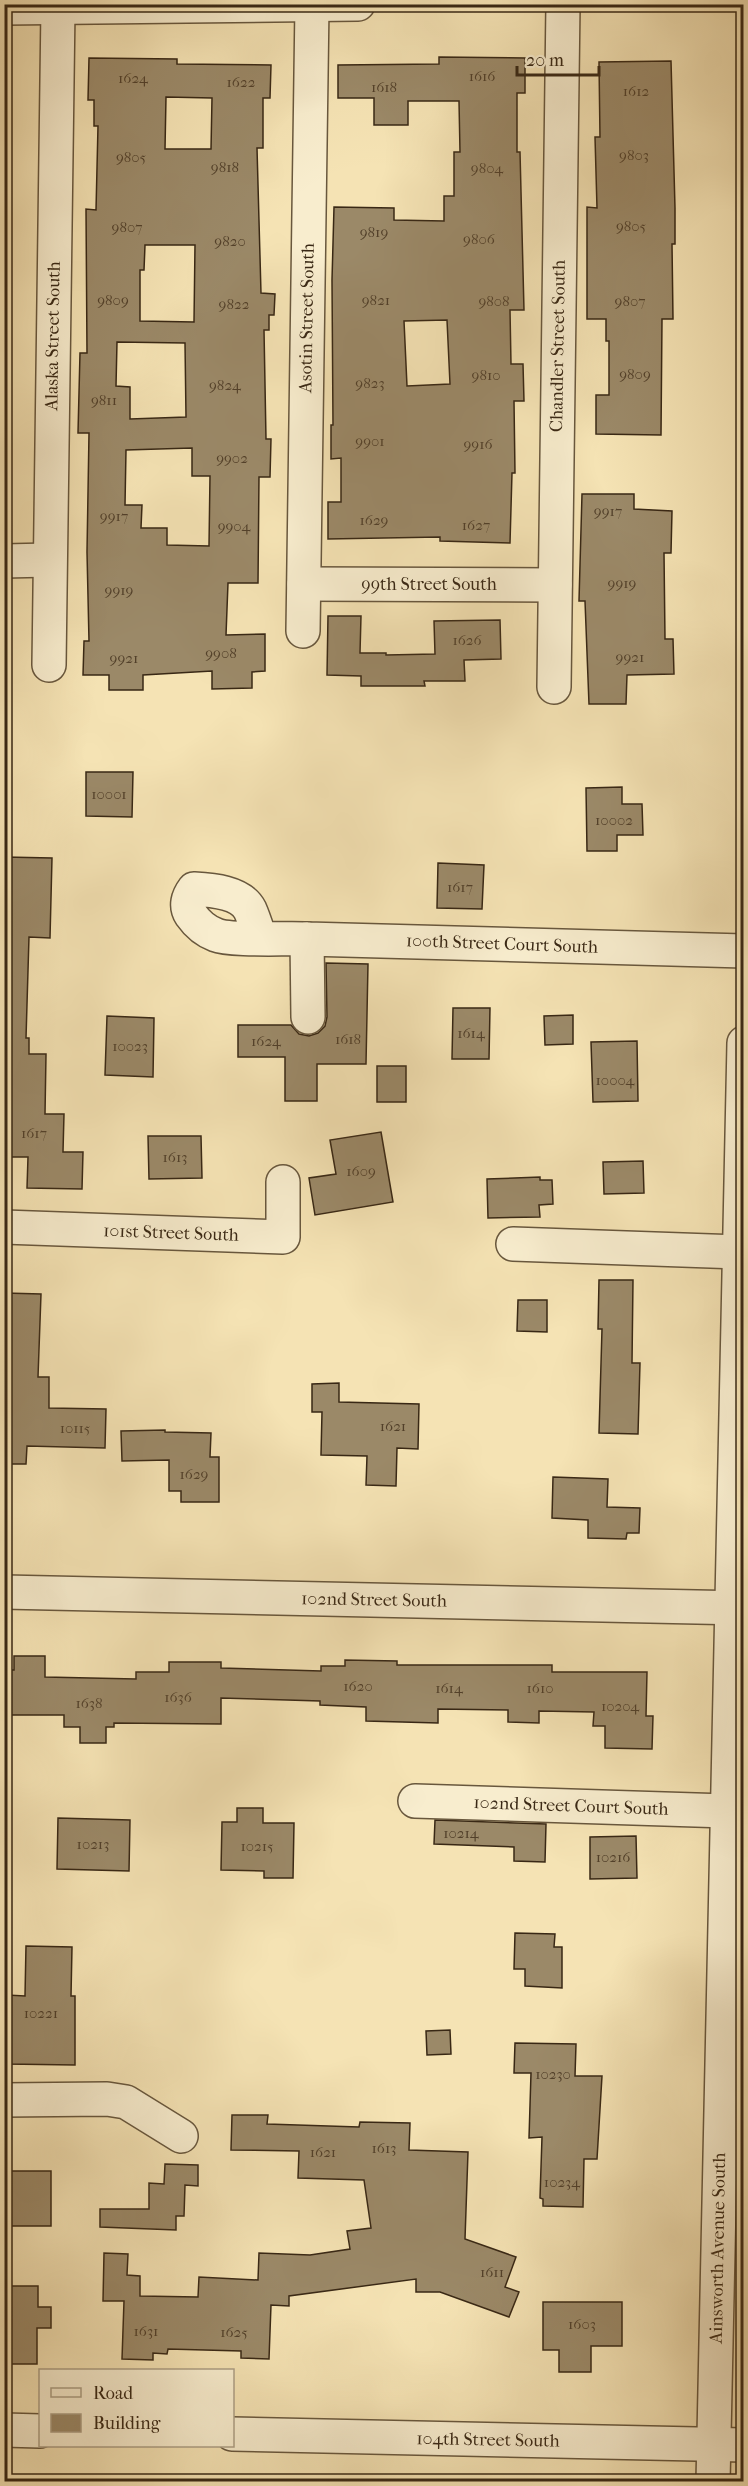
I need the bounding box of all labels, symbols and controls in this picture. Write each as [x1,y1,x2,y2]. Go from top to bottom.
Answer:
scale bar [517,39,600,77]
text: 20 m [526,50,564,71]
house number: 1616 [469,67,496,85]
house number: 1624 [118,69,149,87]
house number: 1622 [227,73,256,91]
house number: 1618 [371,78,397,96]
house number: 1612 [623,82,649,100]
house number: 9803 [619,146,649,164]
house number: 9805 [116,148,146,166]
house number: 9818 [211,158,239,176]
house number: 9804 [471,159,504,177]
house number: 9805 [616,217,646,235]
house number: 9807 [112,218,142,236]
house number: 9819 [360,223,388,241]
house number: 9806 [463,230,496,248]
house number: 9820 [214,232,246,250]
street label: Asotin Street South [295,243,319,394]
street label: Chandler Street South [546,260,570,432]
street label: Alaska Street South [41,261,65,412]
house number: 9809 [97,291,129,309]
house number: 9821 [362,291,390,309]
house number: 9808 [478,292,510,310]
house number: 9807 [615,292,645,310]
house number: 9822 [219,295,250,313]
house number: 9809 [619,365,651,383]
house number: 9810 [472,366,500,384]
house number: 9823 [355,374,385,392]
house number: 9824 [209,376,242,394]
house number: 9811 [91,391,117,409]
house number: 9901 [355,432,385,450]
house number: 9916 [463,435,493,453]
house number: 9902 [216,449,248,467]
house number: 9917 [594,502,622,520]
house number: 9917 [100,507,128,525]
house number: 1629 [360,511,389,529]
house number: 1627 [462,516,490,534]
house number: 9904 [218,517,251,535]
street label: 99th Street South [361,574,497,595]
house number: 9919 [608,574,637,592]
house number: 9919 [105,581,134,599]
house number: 1626 [452,631,482,649]
house number: 9908 [205,644,237,662]
house number: 9921 [616,648,644,666]
house number: 9921 [110,649,138,667]
house number: 10001 [91,785,127,803]
house number: 10002 [595,811,633,829]
house number: 1617 [447,878,473,896]
street label: 100th Street Court South [406,930,598,958]
house number: 1614 [457,1024,486,1042]
house number: 1618 [335,1030,361,1048]
house number: 1624 [251,1032,282,1050]
house number: 10023 [112,1037,148,1055]
house number: 10004 [596,1071,636,1089]
house number: 1617 [21,1124,47,1142]
house number: 1613 [163,1148,187,1166]
house number: 1609 [346,1162,376,1180]
street label: 101st Street South [103,1220,239,1246]
house number: 1621 [380,1417,406,1435]
house number: 10115 [60,1419,90,1437]
house number: 1629 [180,1465,209,1483]
street label: 102nd Street South [301,1588,447,1612]
house number: 1620 [343,1677,373,1695]
house number: 1614 [435,1679,464,1697]
house number: 1610 [527,1679,553,1697]
house number: 1636 [164,1688,193,1706]
house number: 1638 [75,1694,103,1712]
house number: 10204 [601,1697,640,1715]
street label: 102nd Street Court South [473,1792,669,1820]
house number: 10214 [443,1824,480,1842]
house number: 10213 [77,1835,109,1853]
house number: 10215 [240,1837,274,1855]
house number: 10216 [596,1848,631,1866]
house number: 10221 [24,2004,58,2022]
house number: 10230 [535,2065,571,2083]
house number: 1613 [372,2139,396,2157]
house number: 1621 [310,2143,336,2161]
street label: Ainsworth Avenue South [706,2152,730,2345]
house number: 10234 [544,2173,581,2191]
house number: 1611 [480,2263,504,2281]
house number: 1603 [568,2315,596,2333]
house number: 1631 [134,2322,158,2340]
house number: 1625 [220,2323,248,2341]
legend [39,2369,234,2447]
text: Road [93,2383,133,2404]
text: Building [93,2413,161,2434]
street label: 104th Street South [416,2428,560,2452]

